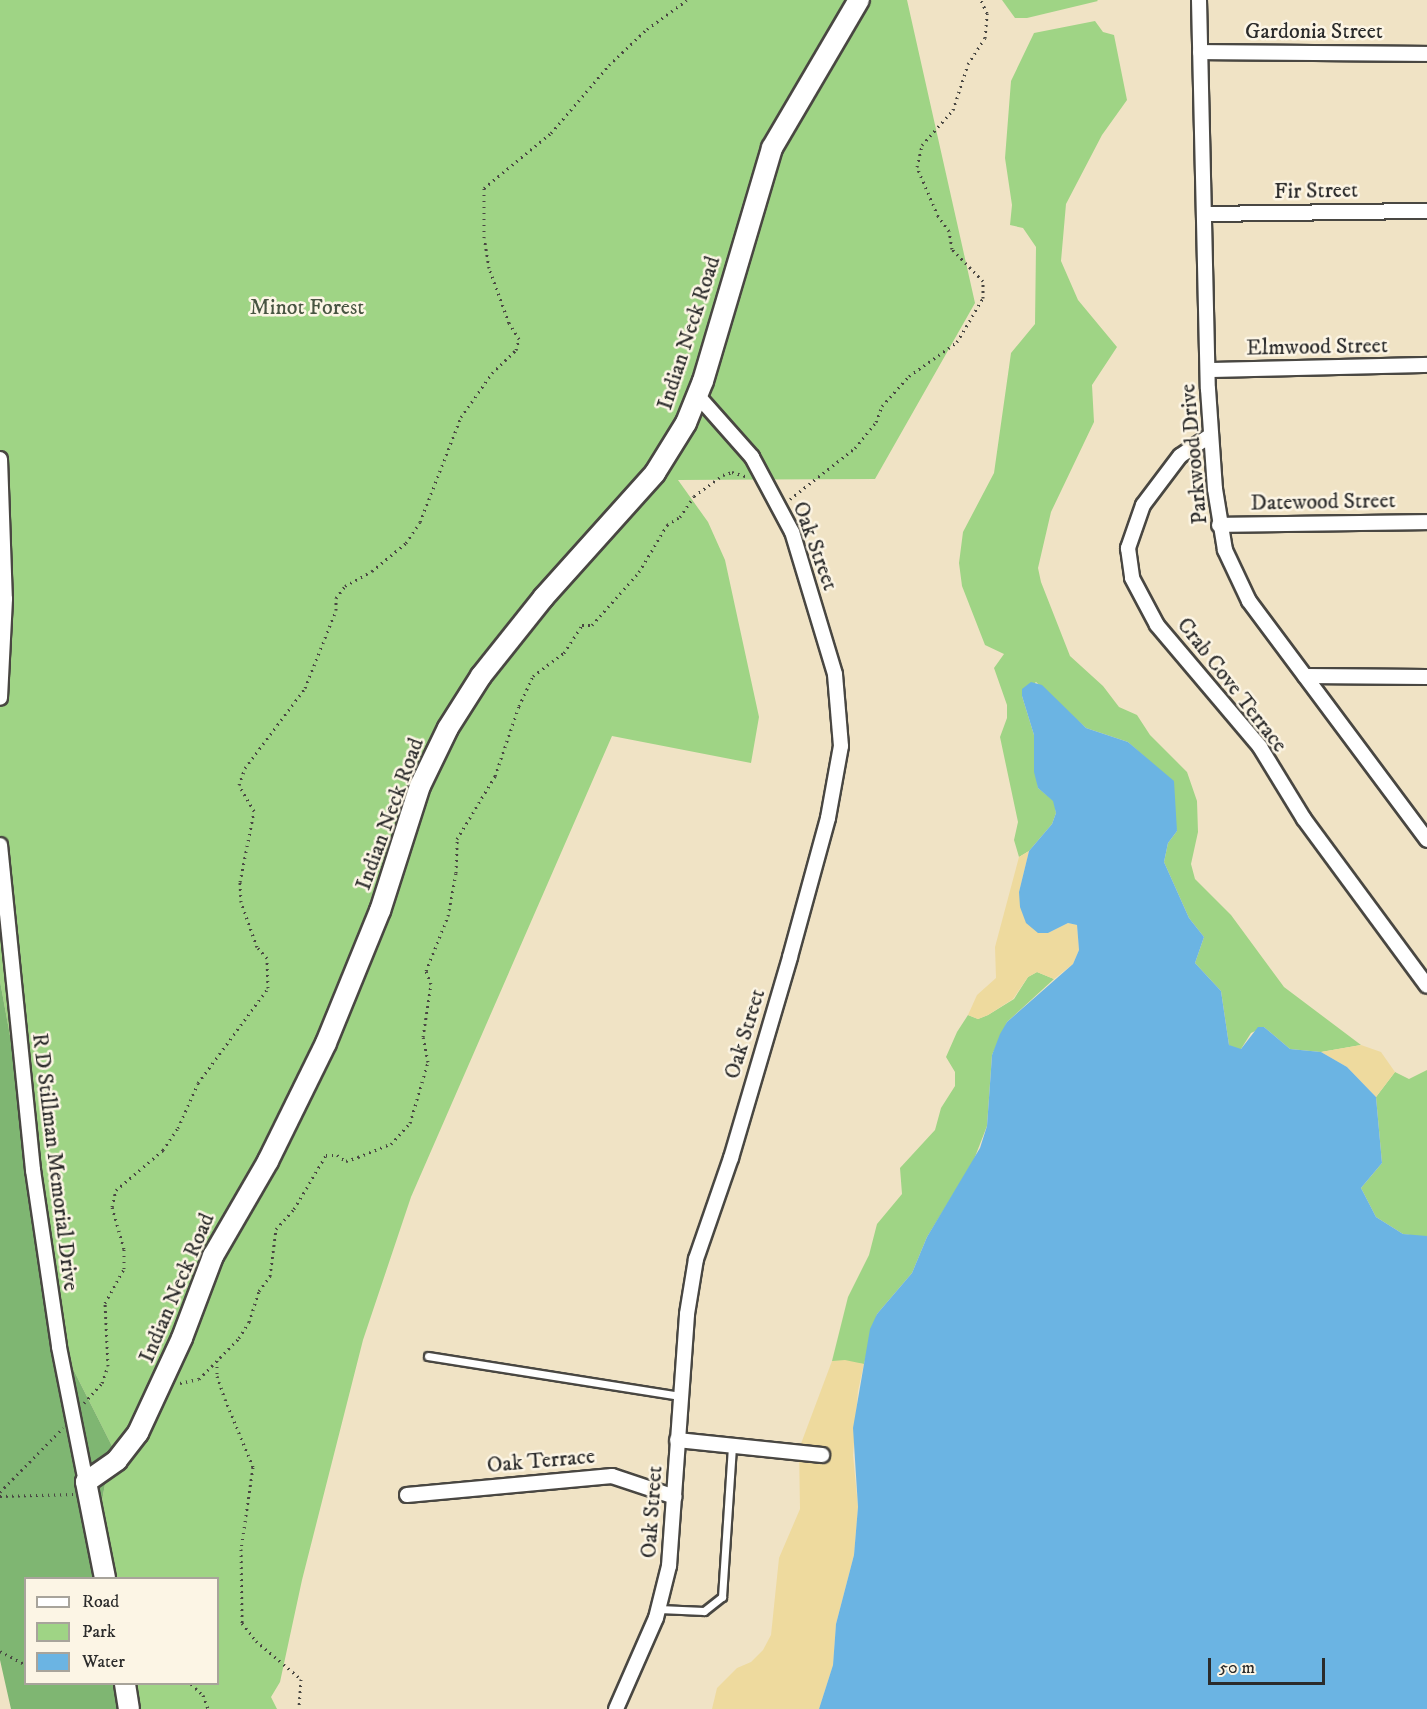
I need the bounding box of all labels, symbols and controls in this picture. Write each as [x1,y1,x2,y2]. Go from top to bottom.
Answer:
street label: Gardonia Street [1245,19,1383,45]
street label: Fir Street [1274,177,1358,205]
street label: Indian Neck Road [652,253,726,413]
park label: Minot Forest [250,295,364,321]
street label: Elmwood Street [1246,333,1388,361]
street label: Parkwood Drive [1175,383,1213,525]
street label: Datewood Street [1250,488,1396,516]
street label: Oak Street [787,498,843,594]
street label: Crab Cove Terrace [1171,612,1293,758]
street label: Indian Neck Road [350,734,430,894]
street label: Oak Street [719,986,771,1082]
street label: R D Stillman Memorial Drive [26,1032,84,1292]
street label: Indian Neck Road [134,1209,220,1367]
street label: Oak Terrace [486,1443,596,1479]
street label: Oak Street [636,1465,668,1559]
legend [24,1577,219,1685]
text: Road [82,1591,119,1613]
text: Park [82,1621,116,1643]
scale bar [1211,1646,1328,1684]
text: Water [82,1651,125,1673]
text: 50 m [1219,1657,1255,1679]

